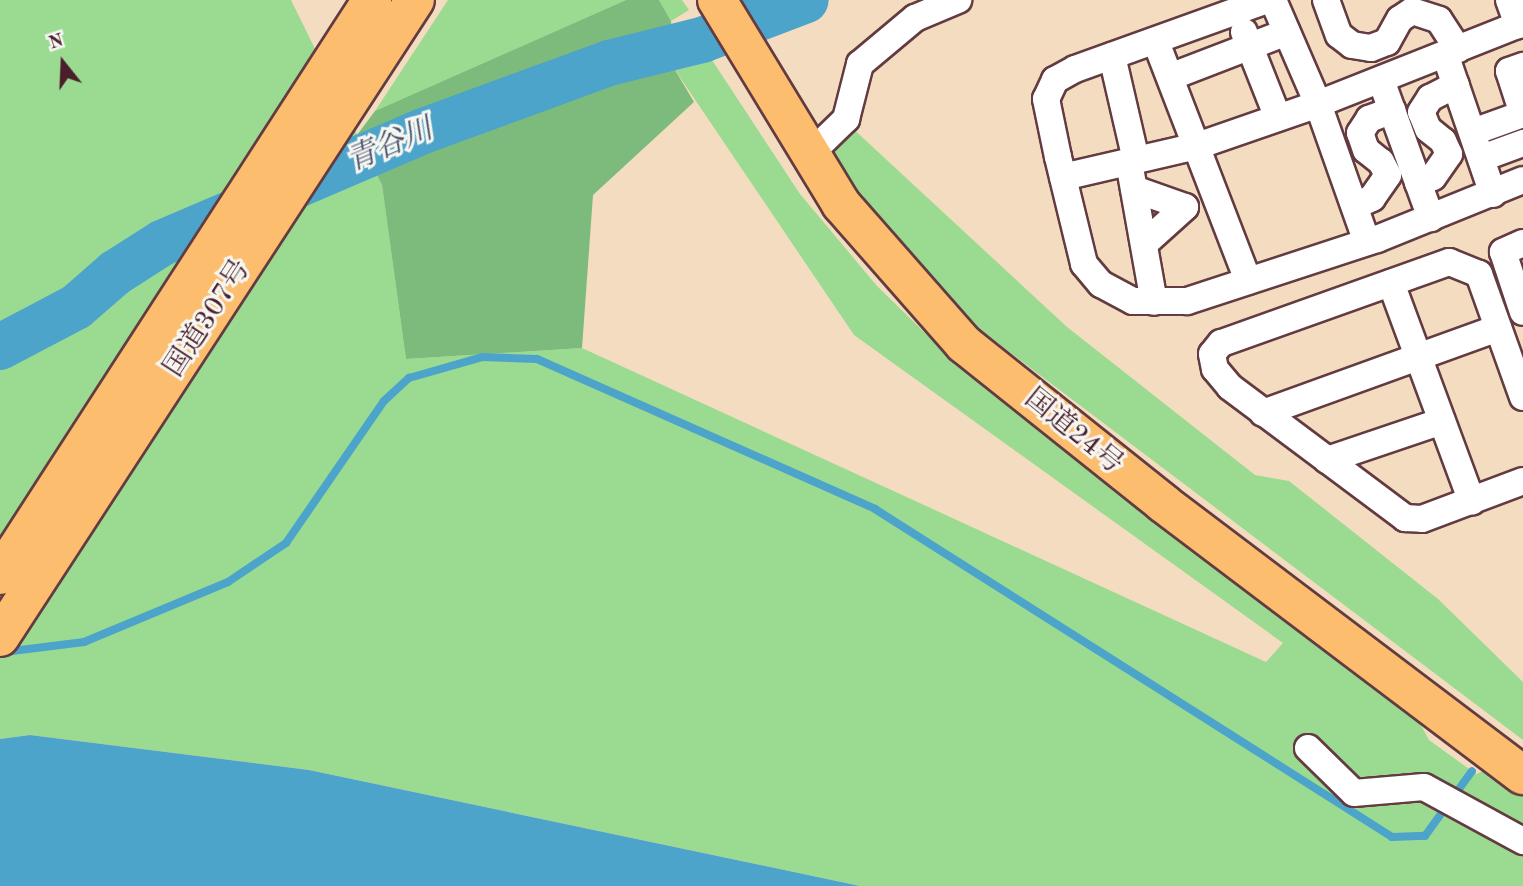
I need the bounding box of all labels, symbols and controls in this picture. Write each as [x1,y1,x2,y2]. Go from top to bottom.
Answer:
north arrow [28,28,98,98]
text: N [47,31,66,54]
water label: 青谷川 [342,112,438,180]
street label: 国道307号 [158,254,258,384]
street label: 国道24号 [1017,382,1129,482]

